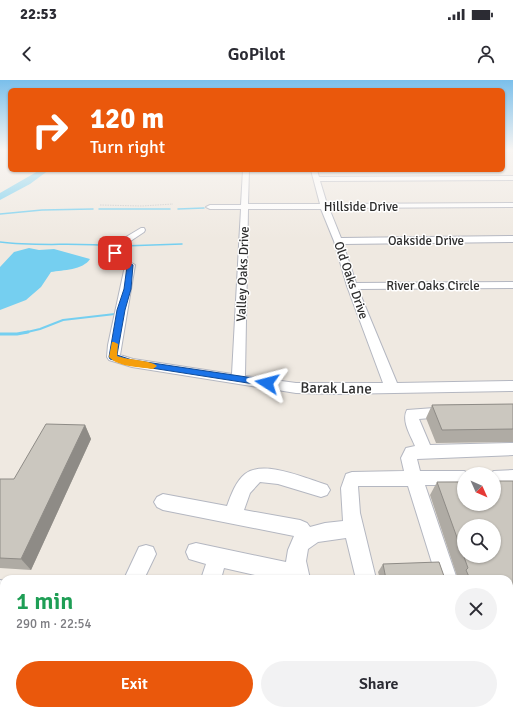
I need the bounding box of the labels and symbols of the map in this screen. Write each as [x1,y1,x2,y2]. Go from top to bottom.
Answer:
street label: Hillside Drive [324,199,398,215]
street label: Valley Oaks Drive [233,226,253,322]
street label: Oakside Drive [388,233,464,249]
pin [98,236,132,270]
street label: Old Oaks Drive [330,239,372,321]
street label: River Oaks Circle [386,278,480,294]
position arrow [246,362,288,404]
street label: Barak Lane [300,378,372,398]
north arrow [457,467,501,511]

